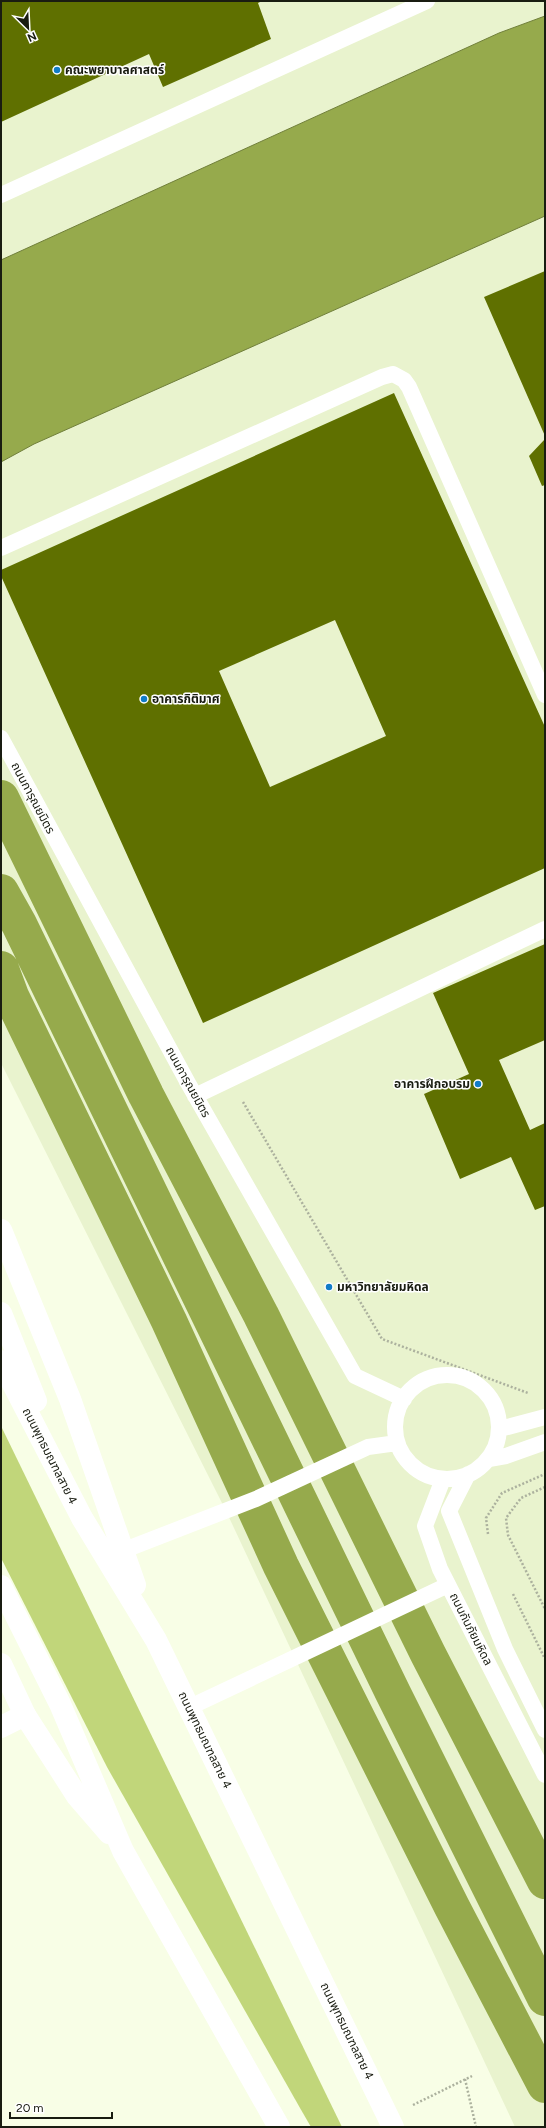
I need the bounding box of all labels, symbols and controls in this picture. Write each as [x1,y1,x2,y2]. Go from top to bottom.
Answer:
north arrow [8,8,48,48]
text: N [25,29,38,44]
place label: คณะพยาบาลศาสตร์ [65,63,164,77]
marker: คณะพยาบาลศาสตร์ [52,65,62,75]
place label: อาคารกิติมาศ [152,692,220,706]
marker: อาคารกิติมาศ [139,694,149,704]
street label: ถนนการุณยมิตร [8,760,58,836]
street label: ถนนการุณยมิตร [163,1044,213,1120]
place label: อาคารฝึกอบรม [394,1077,470,1091]
marker: อาคารฝึกอบรม [473,1079,483,1089]
place label: มหาวิทยาลัยมหิดล [337,1280,429,1294]
marker: มหาวิทยาลัยมหิดล [324,1282,334,1292]
street label: ถนนพุทธมณฑลสาย 4 [20,1406,81,1507]
street label: ถนนกันภัยมหิดล [447,1590,495,1668]
street label: ถนนพุทธมณฑลสาย 4 [175,1689,235,1791]
street label: ถนนพุทธมณฑลสาย 4 [317,1980,377,2082]
scale bar [10,2094,112,2120]
text: 20 m [16,2101,44,2115]

